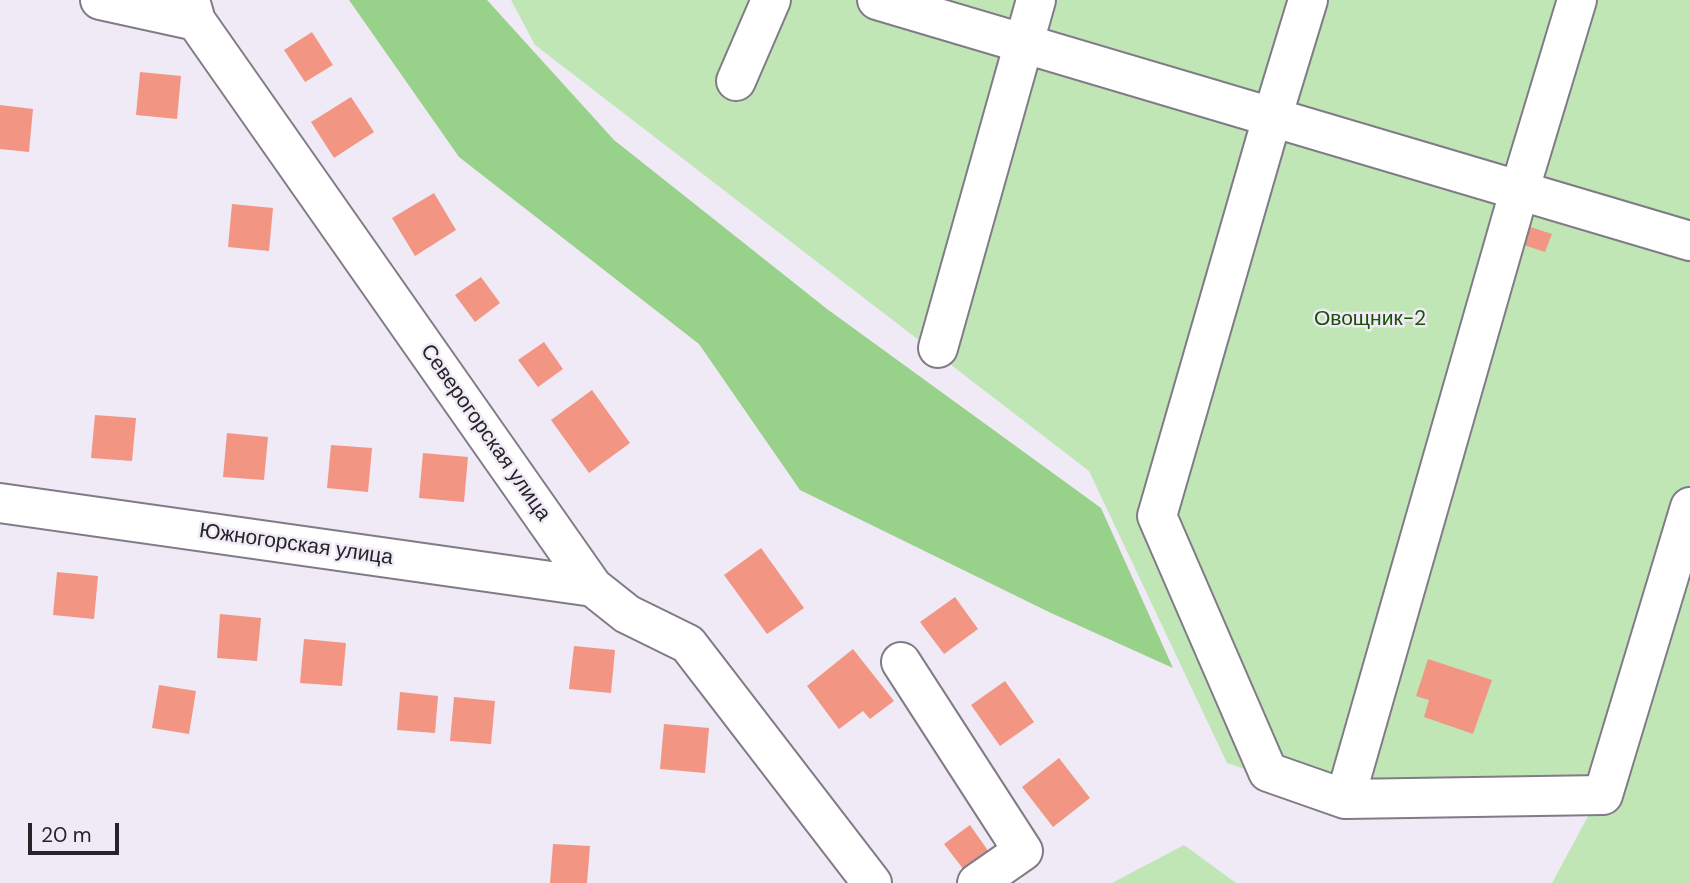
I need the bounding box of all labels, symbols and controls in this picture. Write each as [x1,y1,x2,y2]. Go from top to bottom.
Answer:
park label: Овощник-2 [1314,306,1426,332]
street label: Северогорская улица [414,340,556,526]
street label: Южногорская улица [197,519,395,571]
scale bar [32,810,122,854]
text: 20 m [41,821,92,849]

